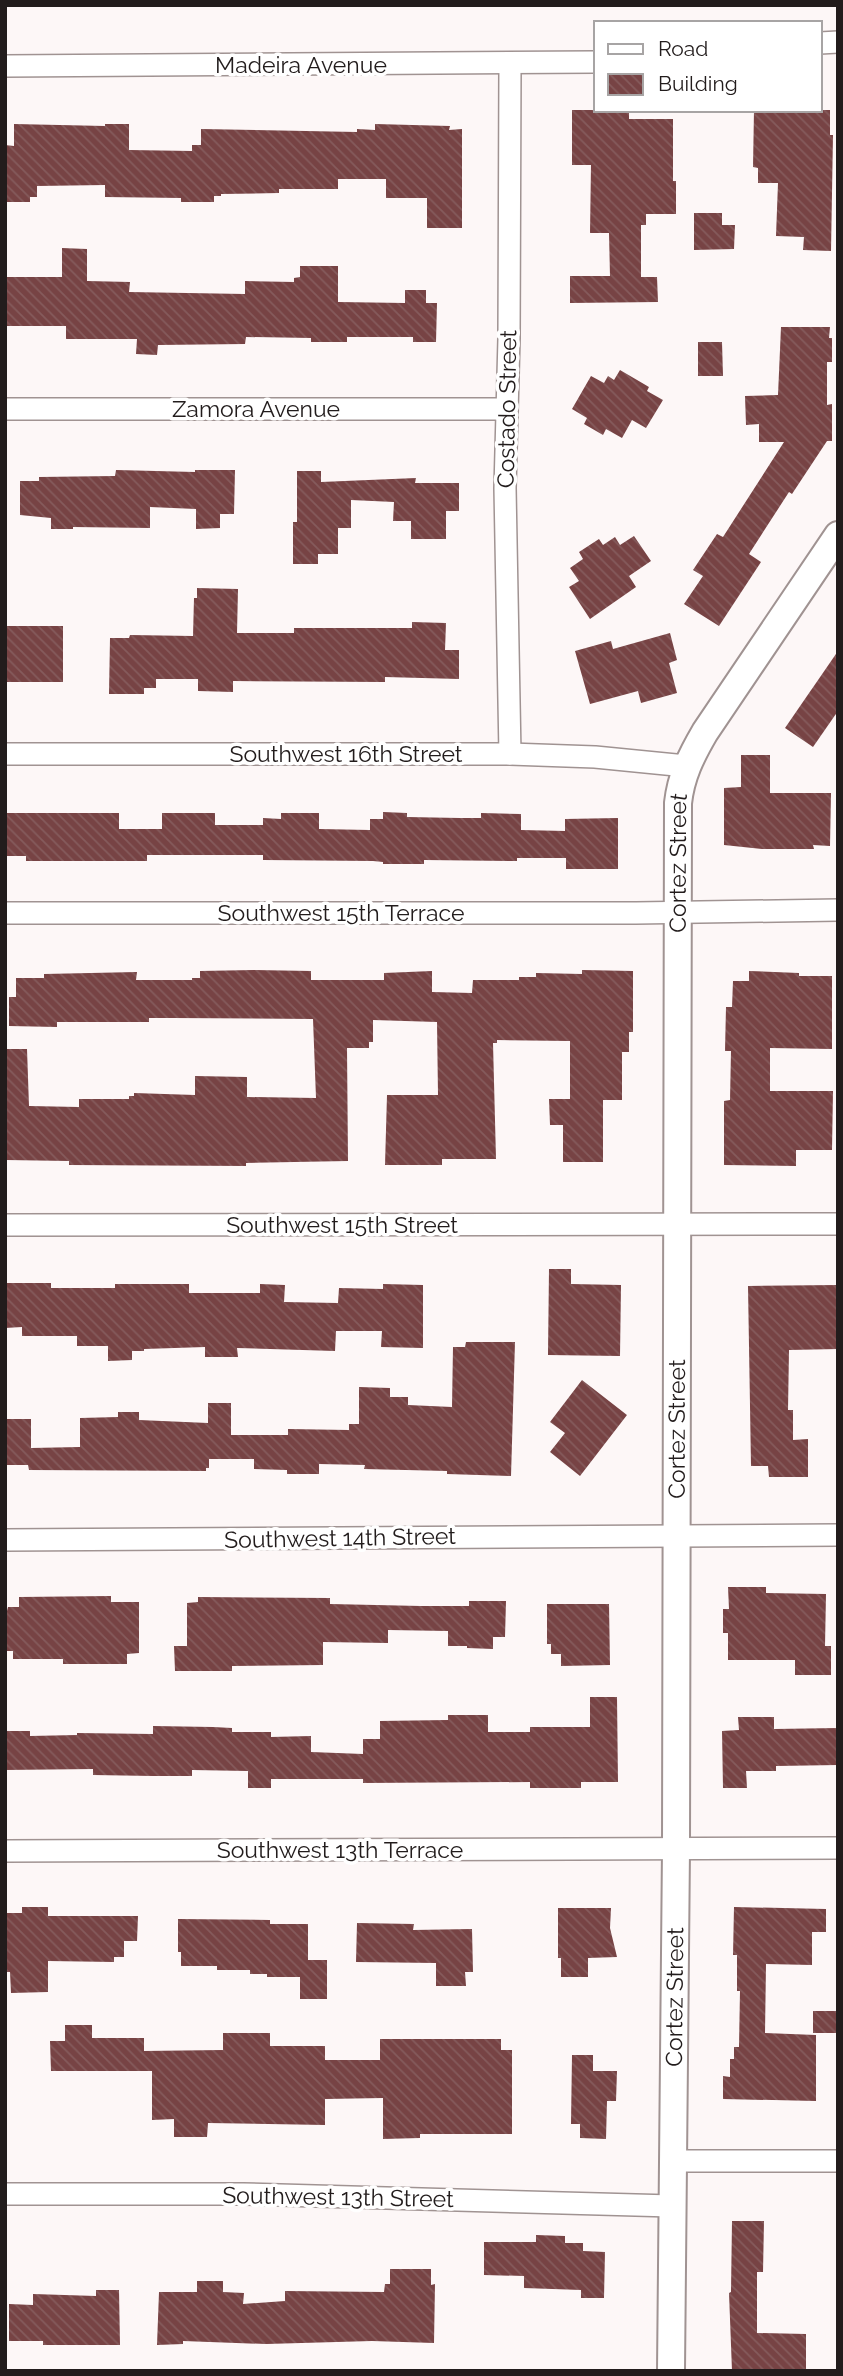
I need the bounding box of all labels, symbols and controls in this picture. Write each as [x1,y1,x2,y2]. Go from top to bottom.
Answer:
legend [594,21,822,112]
text: Road [658,36,708,61]
street label: Madeira Avenue [215,51,387,78]
text: Building [658,71,738,96]
street label: Costado Street [492,329,521,488]
street label: Zamora Avenue [172,395,340,422]
street label: Southwest 16th Street [229,740,463,767]
street label: Cortez Street [664,791,692,933]
street label: Southwest 15th Terrace [218,899,464,926]
street label: Southwest 15th Street [226,1211,458,1238]
street label: Cortez Street [663,1359,690,1499]
street label: Southwest 14th Street [224,1522,456,1553]
street label: Southwest 13th Terrace [217,1836,463,1863]
street label: Cortez Street [660,1927,688,2067]
street label: Southwest 13th Street [222,2181,454,2212]

